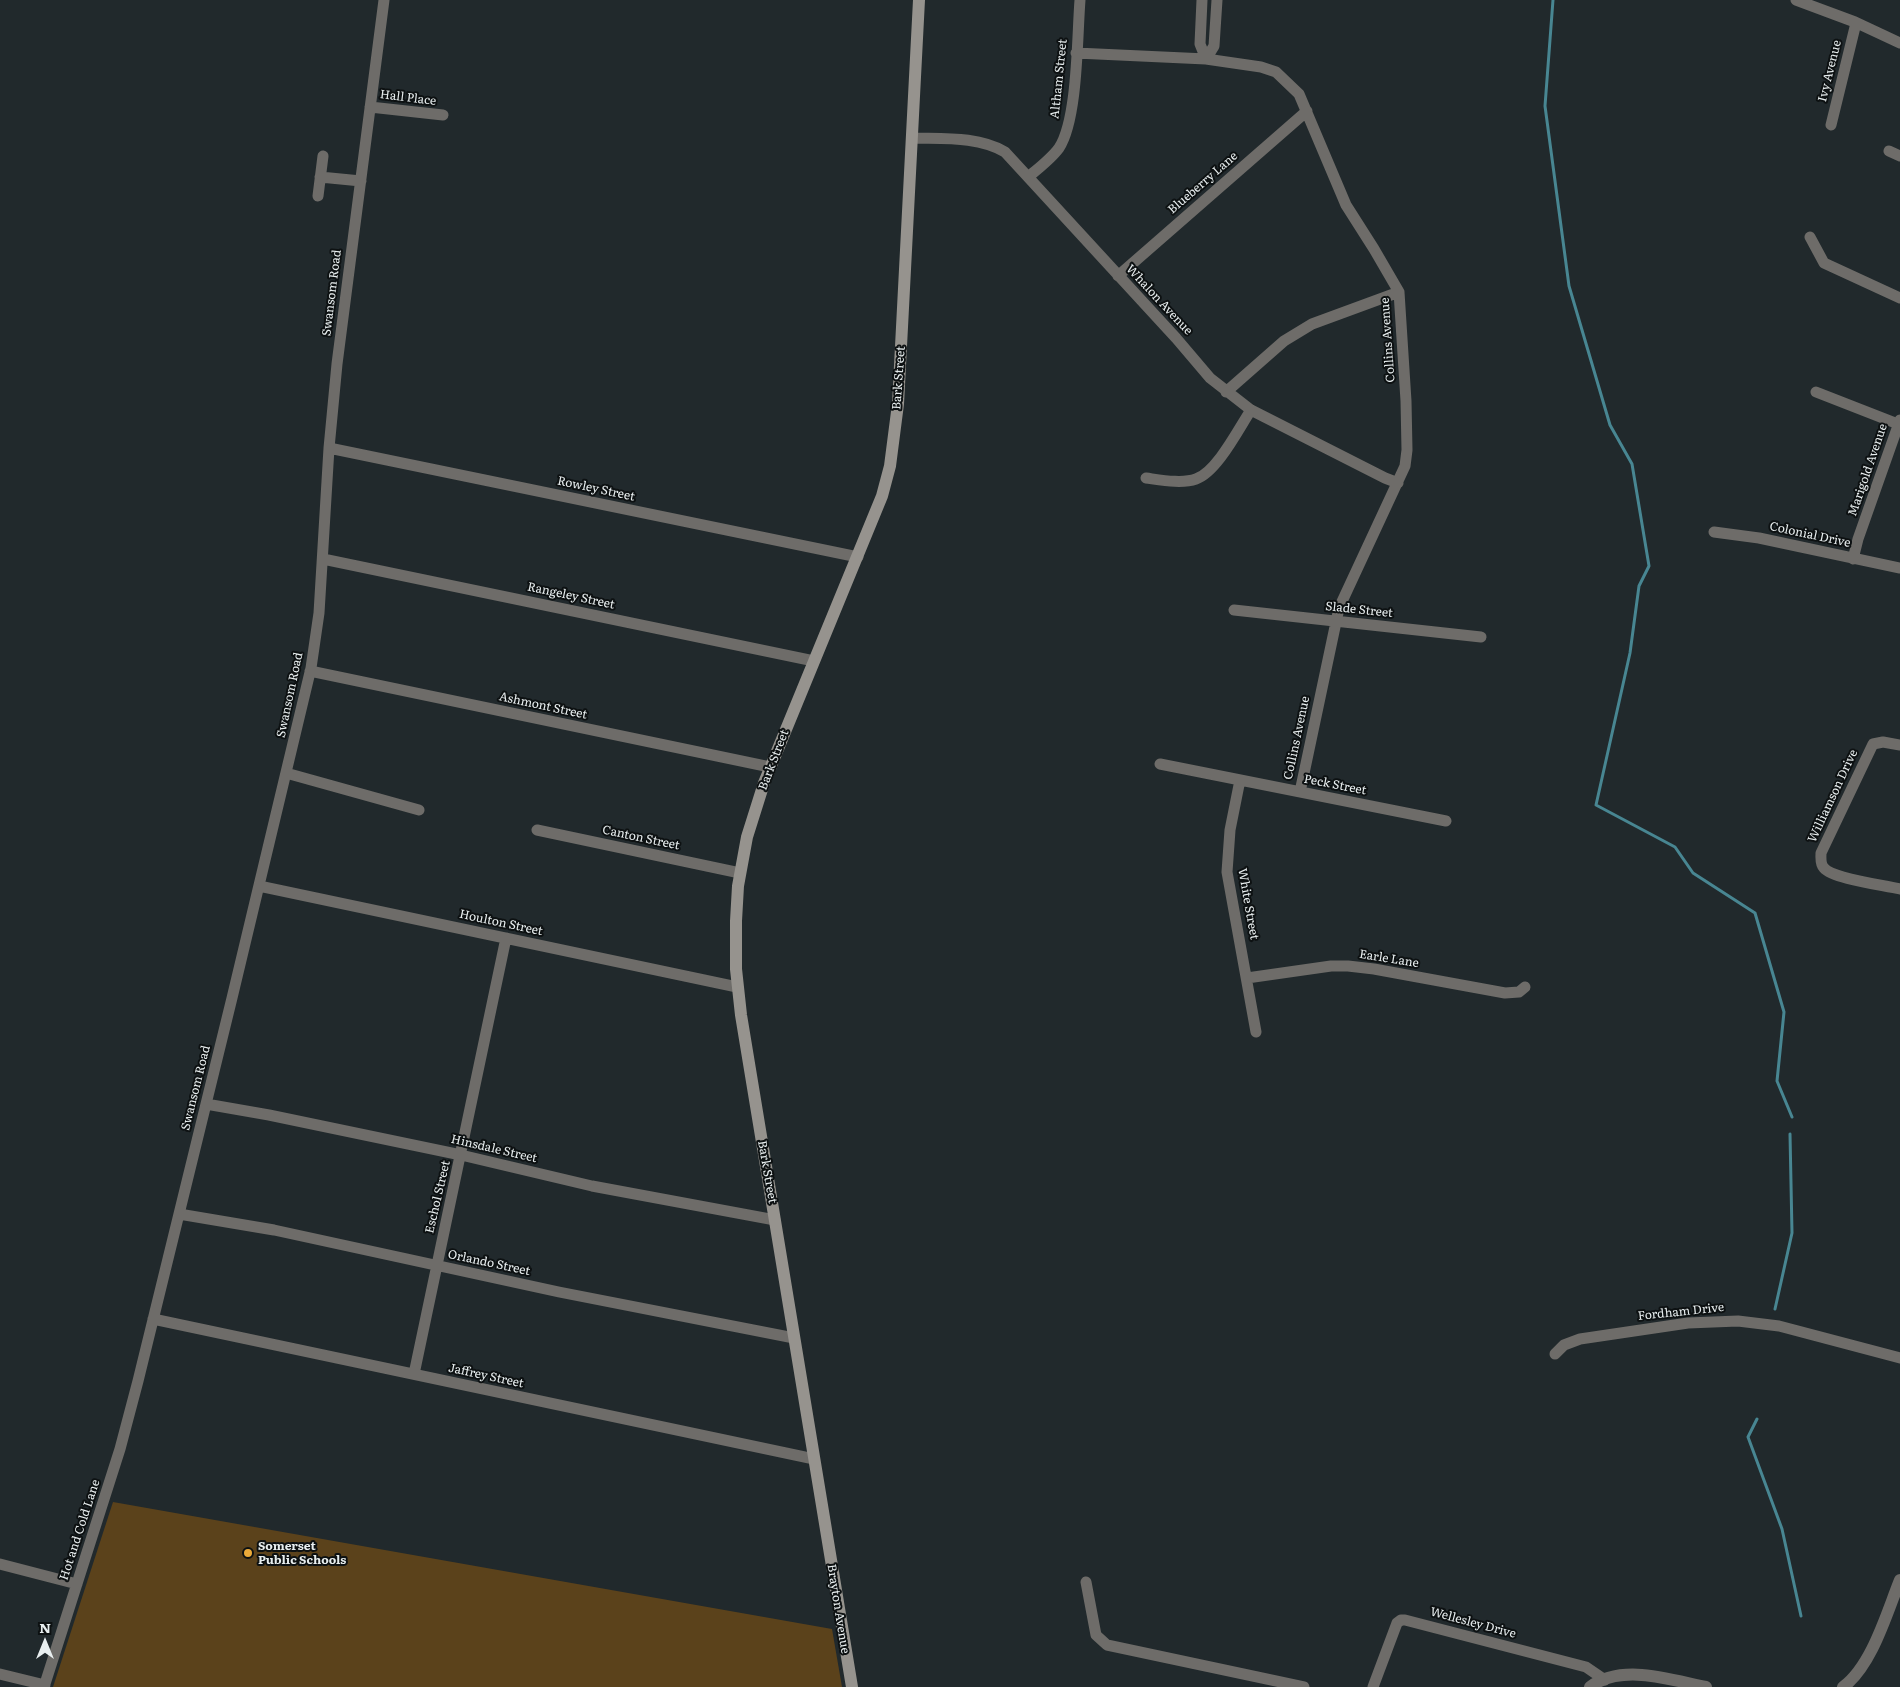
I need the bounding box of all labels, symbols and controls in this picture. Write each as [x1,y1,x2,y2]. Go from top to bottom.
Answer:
street label: Altham Street [1048,38,1070,120]
street label: Ivy Avenue [1815,39,1845,103]
street label: Hall Place [379,87,437,109]
street label: Blueberry Lane [1165,149,1241,217]
street label: Swansom Road [320,249,344,337]
street label: Whalon Avenue [1123,262,1195,338]
street label: Collins Avenue [1378,297,1398,383]
street label: Bark Street [890,346,908,410]
street label: Marigold Avenue [1845,422,1891,518]
street label: Rowley Street [556,474,636,504]
street label: Colonial Drive [1768,519,1852,551]
street label: Rangeley Street [526,580,616,612]
street label: Slade Street [1325,599,1393,621]
street label: Swansom Road [274,651,306,739]
street label: Ashmont Street [498,690,588,722]
street label: Collins Avenue [1281,695,1313,781]
street label: Bark Street [756,728,792,792]
street label: Williamson Drive [1805,747,1861,845]
street label: Peck Street [1303,772,1367,798]
street label: Canton Street [601,823,681,853]
street label: White Street [1235,867,1261,941]
street label: Houlton Street [458,907,544,939]
street label: Earle Lane [1358,947,1420,971]
street label: Swansom Road [179,1044,213,1132]
street label: Hinsdale Street [450,1132,538,1166]
street label: Bark Street [754,1139,780,1205]
street label: Eschol Street [423,1159,453,1235]
street label: Orlando Street [447,1247,531,1279]
street label: Fordham Drive [1637,1300,1725,1324]
street label: Jaffrey Street [447,1361,525,1391]
street label: Hot and Cold Lane [57,1478,103,1582]
place label: Somerset Public Schools [258,1539,346,1567]
marker: Somerset Public Schools [242,1547,254,1559]
street label: Brayton Avenue [824,1563,852,1655]
street label: Wellesley Drive [1429,1605,1517,1641]
north arrow [20,1617,70,1667]
text: N [39,1617,51,1637]

